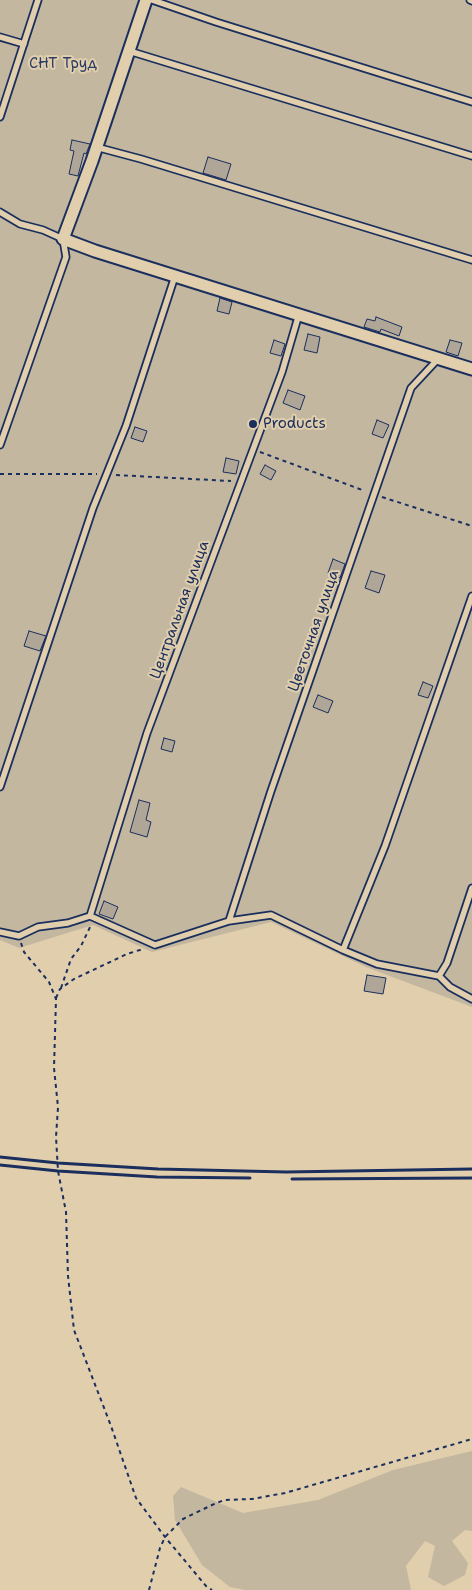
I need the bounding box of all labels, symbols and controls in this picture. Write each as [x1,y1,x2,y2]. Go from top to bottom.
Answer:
park label: СНТ Труд [29,55,97,73]
place label: Products [263,415,326,433]
marker: Products [247,418,259,430]
street label: Центральная улица [147,538,213,682]
street label: Цветочная улица [285,568,343,694]

